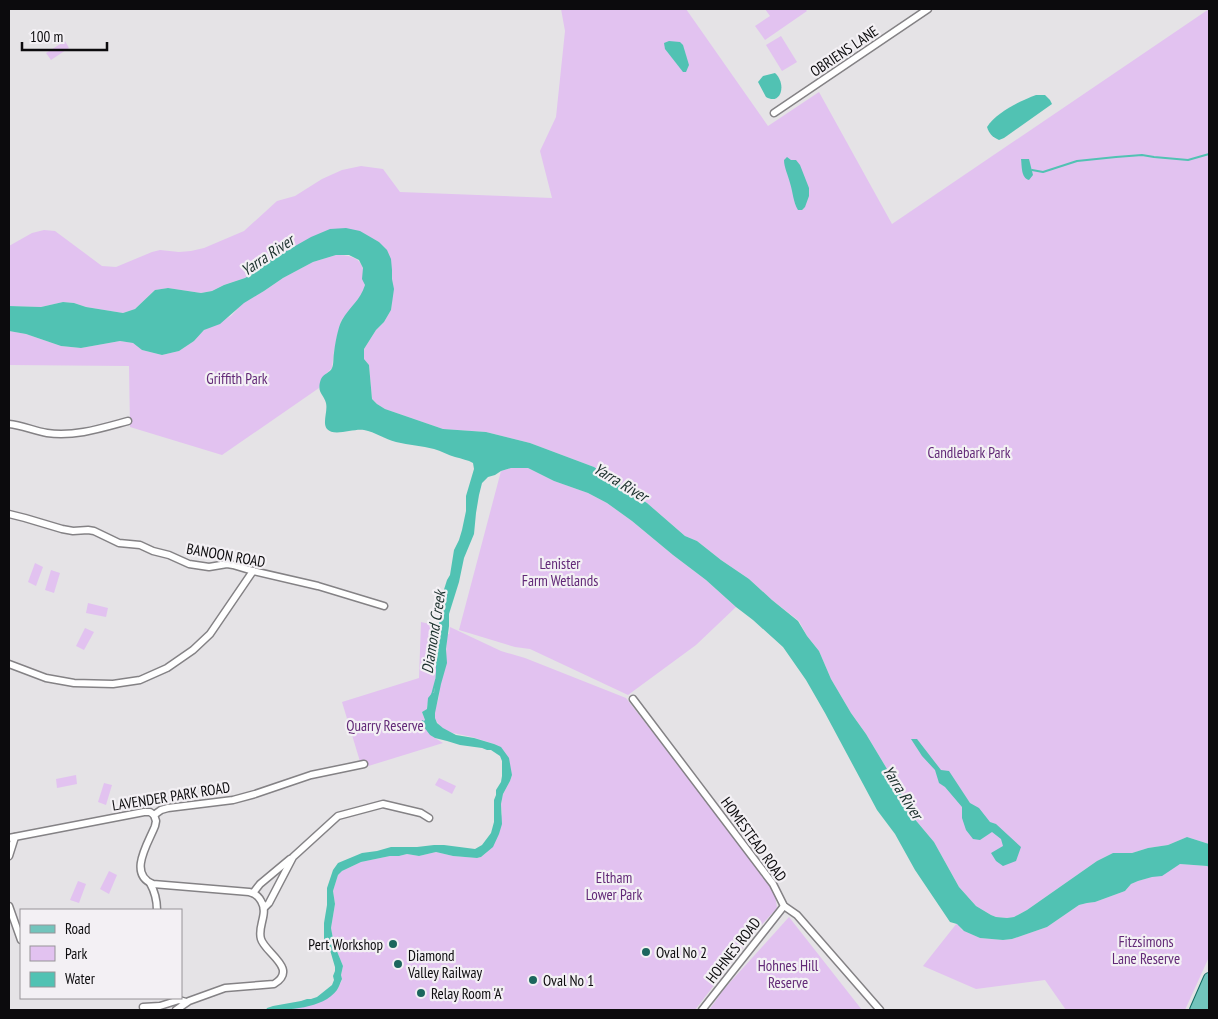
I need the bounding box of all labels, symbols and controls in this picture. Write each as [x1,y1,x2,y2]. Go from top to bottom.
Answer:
scale bar [22,20,108,52]
street label: OBRIENS LANE [806,21,882,81]
text: 100 m [30,27,63,46]
water label: Yarra River [237,229,299,280]
park label: Griffith Park [206,369,268,388]
park label: Candlebark Park [928,443,1011,462]
water label: Yarra River [590,458,654,507]
street label: BANOON ROAD [185,539,267,571]
park label: Lenister Farm Wetlands [522,554,598,590]
water label: Diamond Creek [417,587,450,675]
park label: Quarry Reserve [346,716,424,735]
water label: Yarra River [879,761,929,825]
street label: LAVENDER PARK ROAD [111,777,231,815]
street label: HOMESTEAD ROAD [717,793,791,885]
park label: Eltham Lower Park [586,868,642,904]
legend [20,909,182,999]
street label: HOHNES ROAD [701,913,765,987]
text: Road [65,919,91,938]
park label: Fitzsimons Lane Reserve [1112,932,1180,968]
place label: Pert Workshop [308,935,383,954]
marker: Pert Workshop [387,938,399,950]
place label: Oval No 2 [656,943,707,962]
text: Park [65,944,87,963]
place label: Diamond Valley Railway [407,946,482,982]
marker: Oval No 2 [640,946,652,958]
park label: Hohnes Hill Reserve [758,956,819,992]
marker: Diamond Valley Railway [392,958,404,970]
text: Water [65,969,96,988]
place label: Oval No 1 [543,971,594,990]
marker: Oval No 1 [527,974,539,986]
place label: Relay Room 'A' [431,984,504,1003]
marker: Relay Room 'A' [415,987,427,999]

